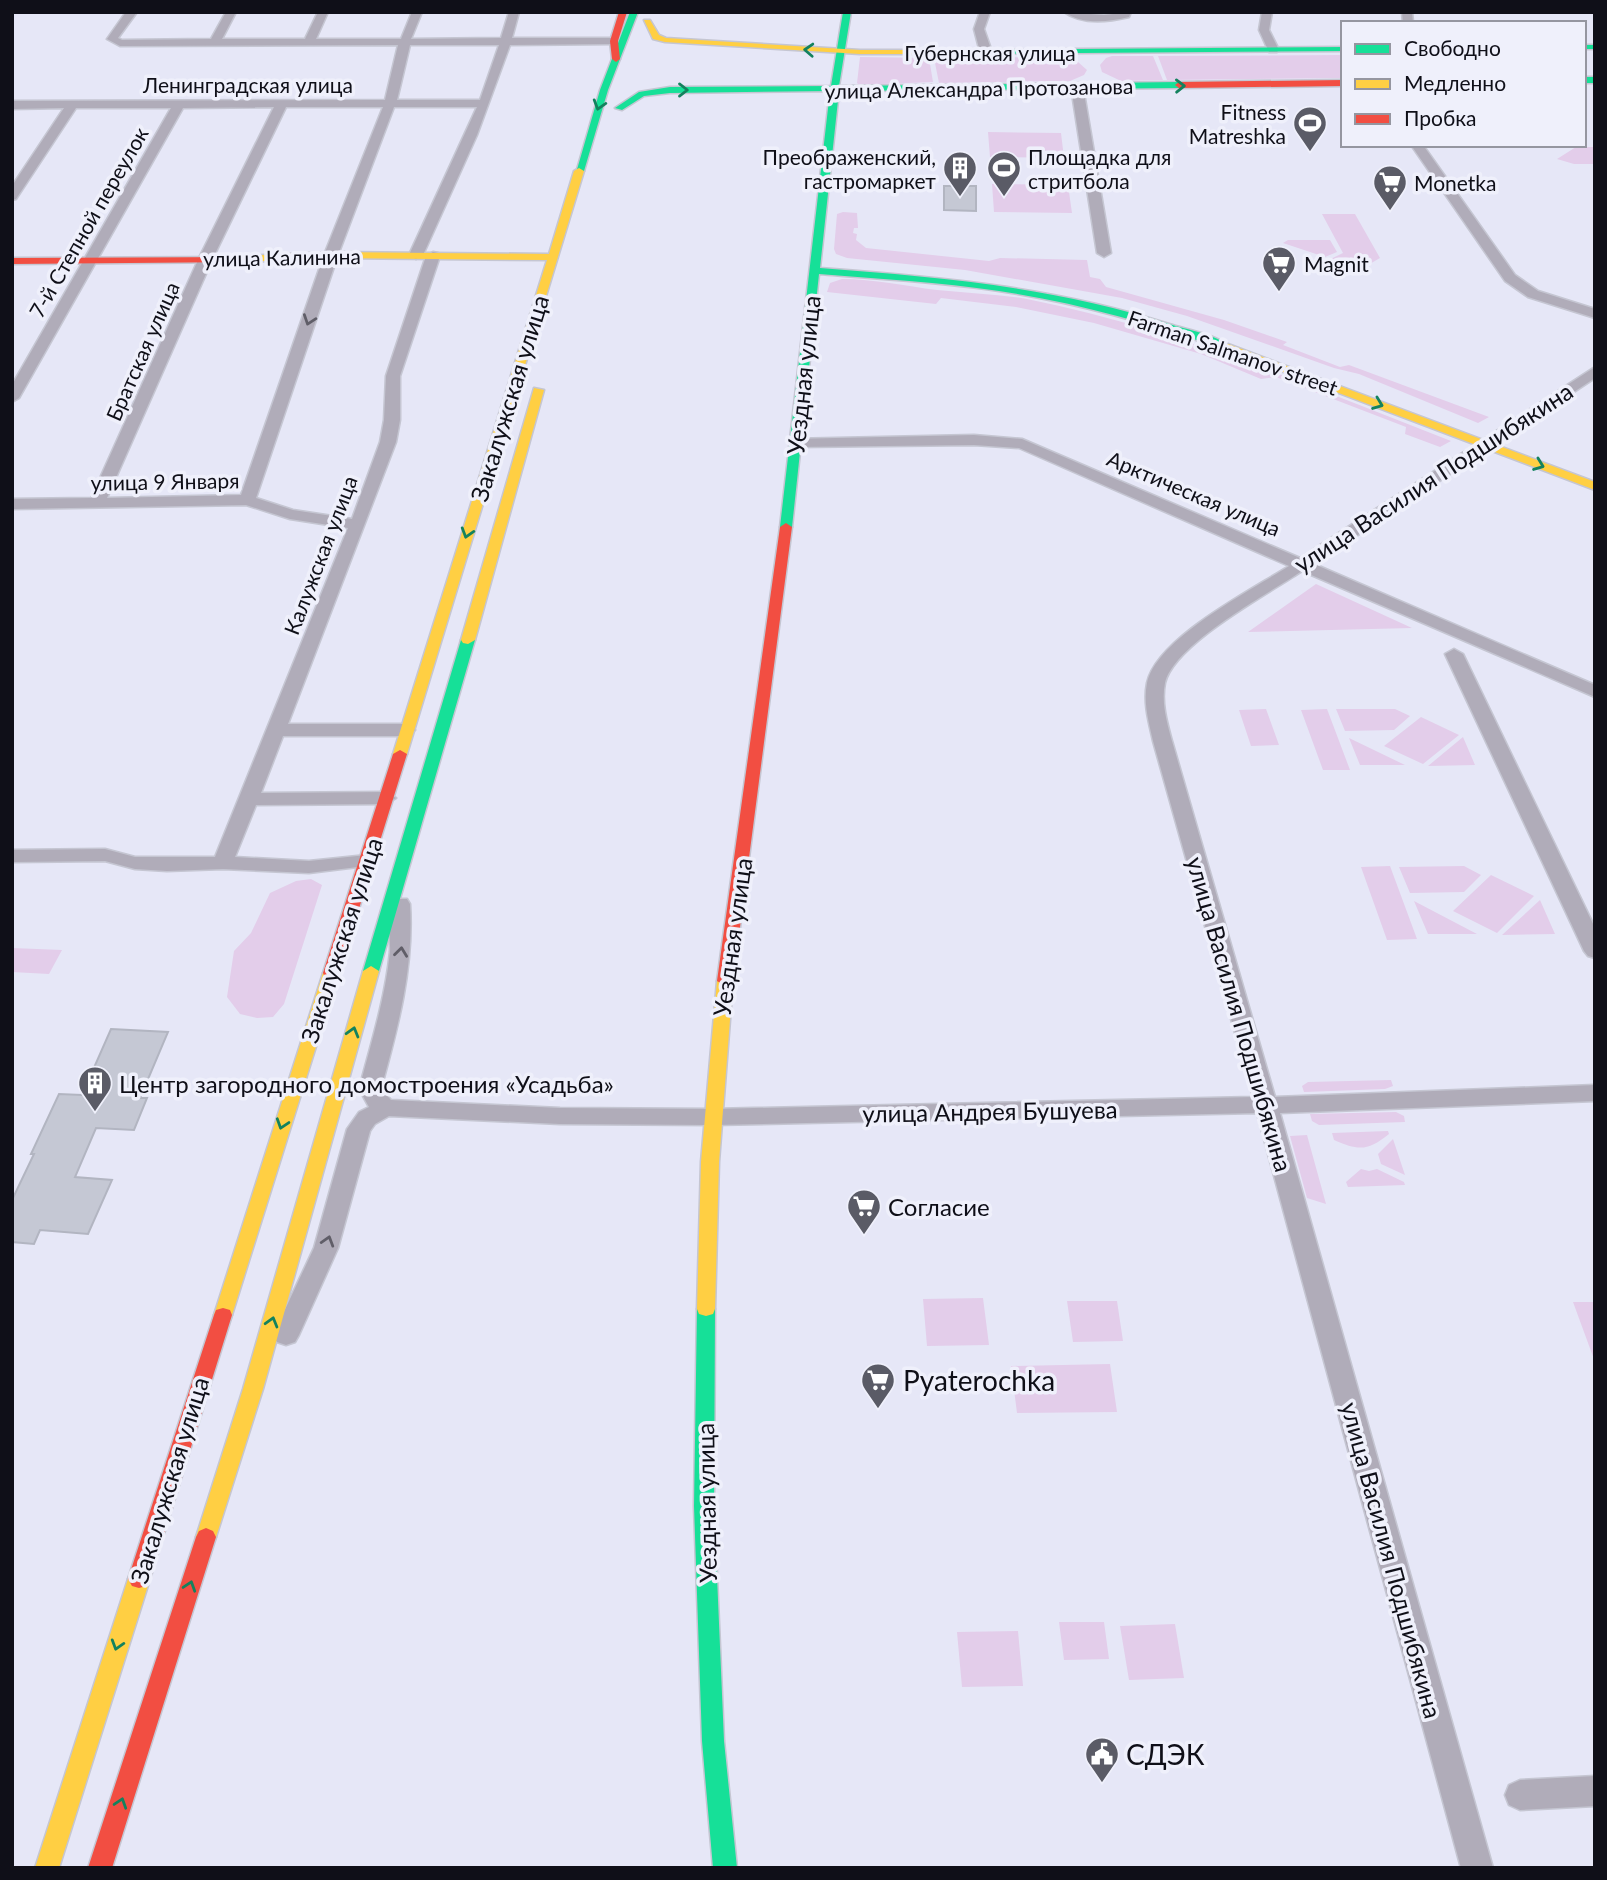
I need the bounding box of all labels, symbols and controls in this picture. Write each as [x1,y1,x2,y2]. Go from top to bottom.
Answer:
legend [1341,21,1586,147]
text: Свободно [1404,35,1501,60]
street label: Губернская улица [904,40,1076,65]
one-way arrow [803,42,814,57]
text: Медленно [1404,70,1506,95]
street label: Ленинградская улица [142,72,353,97]
street label: улица Александра Протозанова [824,73,1134,103]
one-way arrow [1174,78,1185,93]
one-way arrow [678,82,688,98]
one-way arrow [593,99,608,111]
place label: Fitness Matreshka [1189,99,1286,148]
sports icon: Fitness Matreshka [1291,104,1329,153]
text: Пробка [1404,105,1477,130]
street label: 7-й Степной переулок [23,122,153,322]
place label: Преображенский, гастромаркет [763,144,936,193]
place label: Площадка для стритбола [1028,144,1171,193]
building icon: Преображенский, гастромаркет [941,149,979,198]
sports icon: Площадка для стритбола [985,149,1023,198]
supermarket icon: Monetka [1371,163,1409,212]
place label: Monetka [1414,170,1496,195]
street label: улица Калинина [203,243,361,271]
supermarket icon: Magnit [1260,244,1298,293]
place label: Magnit [1304,251,1369,276]
street label: Братская улица [100,278,184,424]
street label: Закалужская улица [464,291,554,505]
street label: Уездная улица [780,294,826,456]
street label: Farman Salmanov street [1125,304,1342,400]
one-way arrow [303,313,317,325]
street label: улица Василия Подшибякина [1288,376,1578,578]
one-way arrow [1372,396,1384,410]
street label: Арктическая улица [1104,445,1284,541]
one-way arrow [1532,457,1544,471]
street label: улица 9 Января [90,467,240,495]
street label: Калужская улица [278,472,362,638]
one-way arrow [460,527,475,539]
street label: Закалужская улица [294,834,388,1046]
street label: улица Василия Подшибякина [1181,853,1299,1175]
street label: Уездная улица [707,856,757,1018]
one-way arrow [393,946,408,958]
one-way arrow [345,1026,360,1038]
building icon: Центр загородного домостроения «Усадьба» [76,1064,114,1113]
place label: Центр загородного домостроения «Усадьба» [119,1069,614,1098]
street label: улица Андрея Бушуева [862,1094,1118,1128]
one-way arrow [275,1118,290,1130]
supermarket icon: Согласие [845,1187,883,1236]
place label: Согласие [888,1192,990,1221]
one-way arrow [319,1235,334,1247]
one-way arrow [264,1316,278,1328]
supermarket icon: Pyaterochka [859,1361,897,1410]
place label: Pyaterochka [903,1363,1055,1397]
street label: Закалужская улица [124,1373,214,1587]
street label: улица Василия Подшибякина [1336,1399,1448,1721]
street label: Уездная улица [690,1423,722,1583]
one-way arrow [182,1580,196,1593]
one-way arrow [111,1638,125,1650]
public building icon: СДЭК [1083,1735,1121,1784]
place label: СДЭК [1126,1737,1205,1771]
one-way arrow [113,1797,127,1809]

